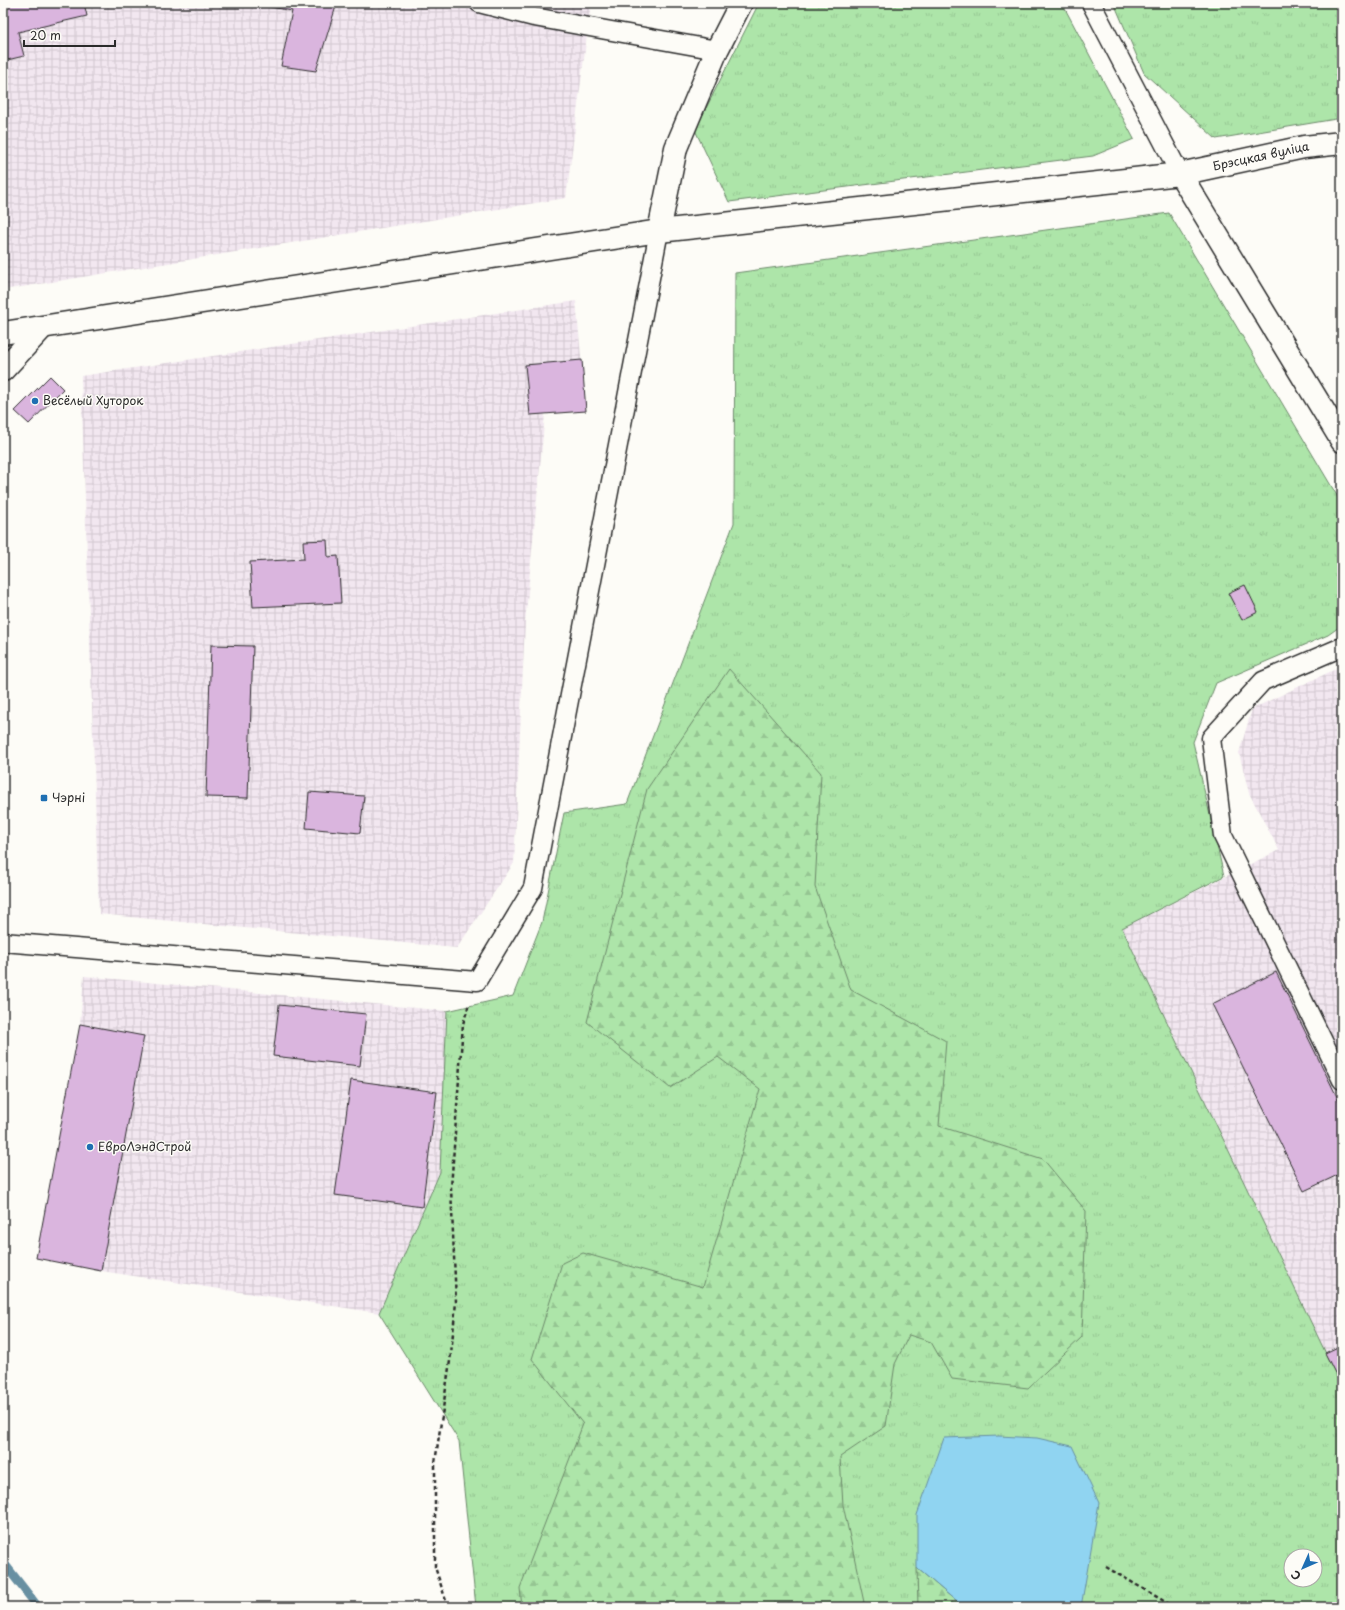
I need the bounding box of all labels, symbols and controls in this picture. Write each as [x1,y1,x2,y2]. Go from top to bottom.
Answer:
scale bar [24,22,115,48]
text: 20 m [30,26,61,44]
street label: Брэсцкая вуліца [1211,136,1311,175]
place label: Весёлый Хуторок [43,391,144,409]
marker: Весёлый Хуторок [30,396,40,406]
place label: Чэрні [52,788,85,806]
marker: Чэрні [39,793,49,803]
place label: ЕвроЛэндСтрой [98,1137,191,1155]
marker: ЕвроЛэндСтрой [85,1142,95,1152]
north arrow [1283,1548,1323,1588]
text: С [1287,1566,1305,1584]

